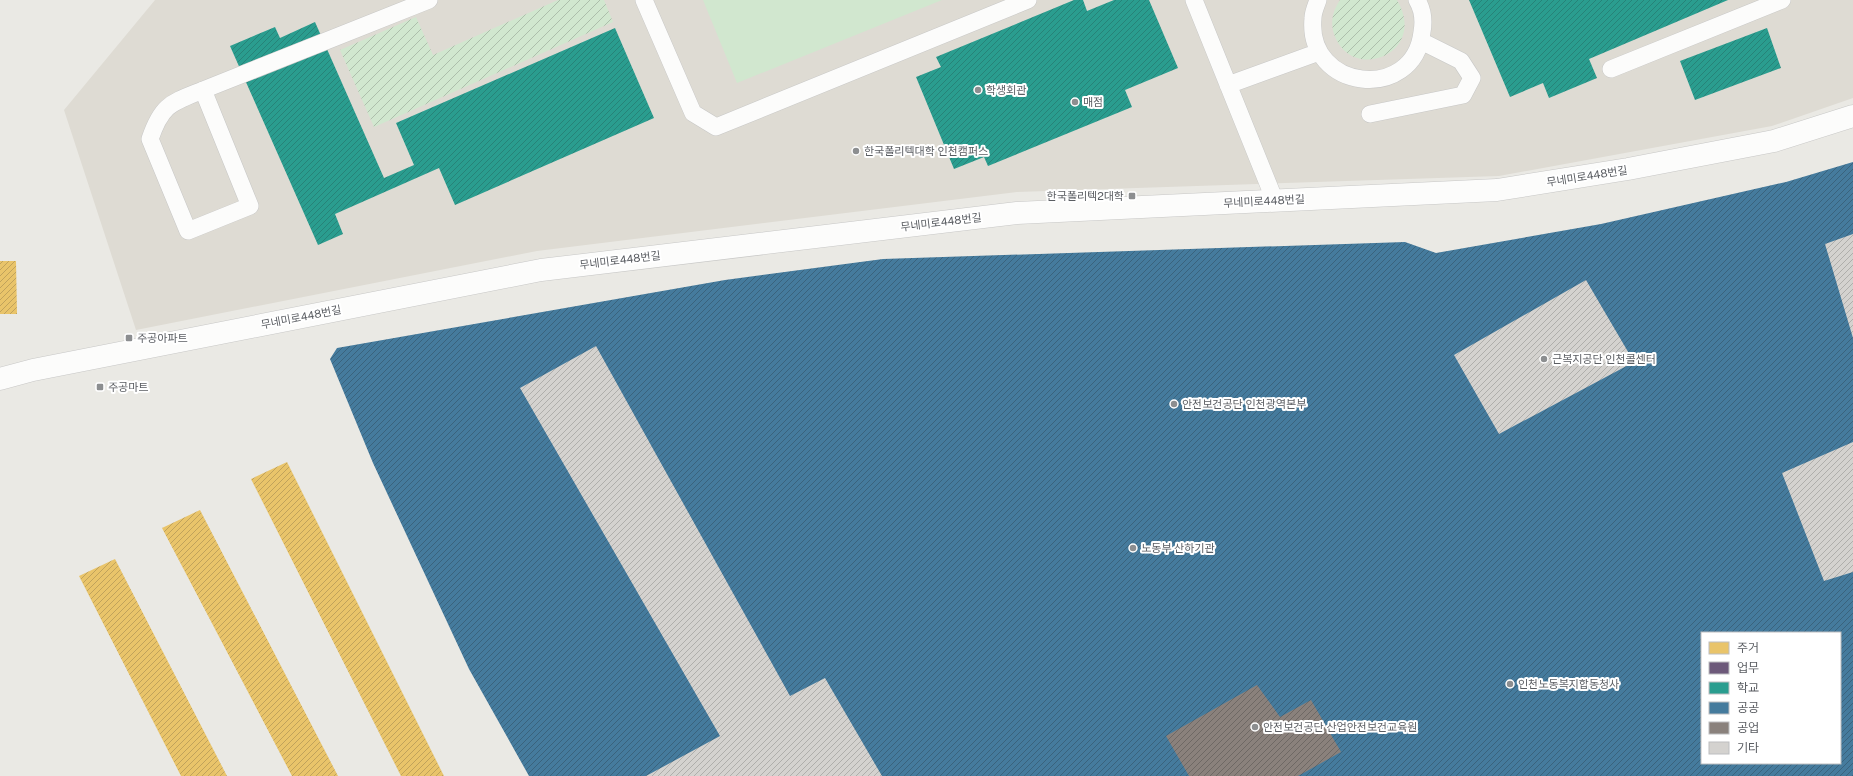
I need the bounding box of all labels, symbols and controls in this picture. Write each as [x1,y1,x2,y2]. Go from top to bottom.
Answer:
place label: 학생회관 [986,84,1026,96]
marker: 학생회관 [973,85,983,95]
place label: 매점 [1083,96,1103,108]
marker: 매점 [1070,97,1080,107]
place label: 한국폴리텍대학 인천캠퍼스 [864,145,988,157]
marker: 한국폴리텍대학 인천캠퍼스 [851,146,861,156]
street label: 무네미로448번길 [1546,164,1628,188]
place label: 한국폴리텍2대학 [1047,190,1124,202]
marker: 한국폴리텍2대학 [1127,191,1137,201]
street label: 무네미로448번길 [1223,193,1305,209]
street label: 무네미로448번길 [900,211,982,233]
street label: 무네미로448번길 [579,249,661,271]
street label: 무네미로448번길 [260,303,342,331]
place label: 주공아파트 [137,332,188,344]
marker: 주공아파트 [124,333,134,343]
place label: 근복지공단 인천콜센터 [1552,353,1656,365]
marker: 근복지공단 인천콜센터 [1539,354,1549,364]
place label: 주공마트 [108,381,148,393]
marker: 주공마트 [95,382,105,392]
place label: 안전보건공단 인천광역본부 [1182,398,1306,410]
marker: 안전보건공단 인천광역본부 [1169,399,1179,409]
place label: 노동부 산하기관 [1141,542,1215,554]
marker: 노동부 산하기관 [1128,543,1138,553]
legend [1701,632,1841,764]
text: 주거 [1737,641,1759,655]
text: 업무 [1737,661,1759,675]
place label: 인천노동복지합동청사 [1518,678,1619,690]
marker: 인천노동복지합동청사 [1505,679,1515,689]
text: 학교 [1737,681,1759,695]
text: 공공 [1737,701,1759,715]
place label: 안전보건공단 산업안전보건교육원 [1263,721,1417,733]
text: 공업 [1737,721,1759,735]
marker: 안전보건공단 산업안전보건교육원 [1250,722,1260,732]
text: 기타 [1737,741,1759,755]

